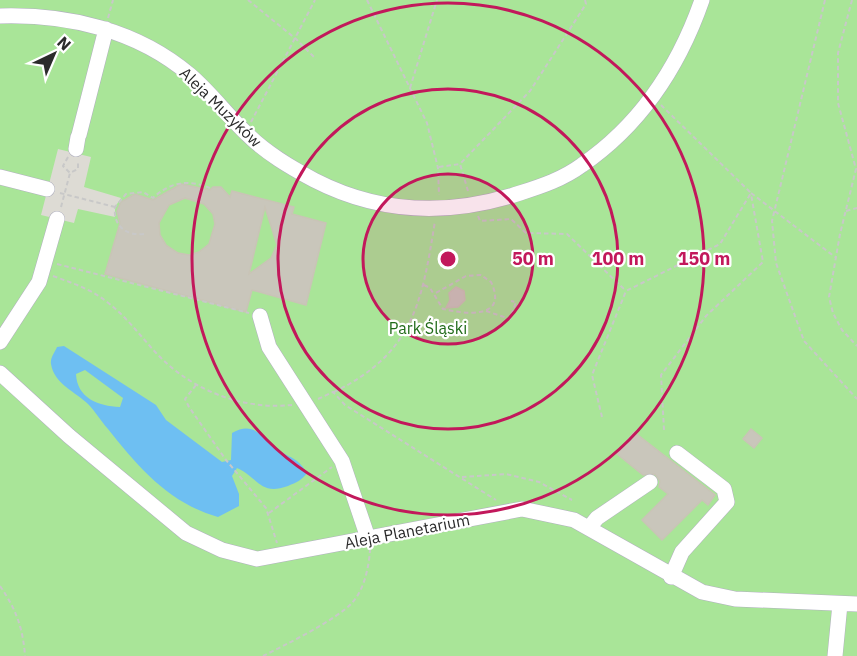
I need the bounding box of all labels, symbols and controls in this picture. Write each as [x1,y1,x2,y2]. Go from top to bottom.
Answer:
north arrow [24,24,84,84]
text: N [53,32,76,54]
street label: Aleja Muzyków [176,63,266,151]
text: 50 m [512,247,554,270]
text: 100 m [592,247,644,270]
text: 150 m [678,247,730,270]
centre of rings [438,249,458,269]
park label: Park Śląski [389,317,467,338]
street label: Aleja Planetarium [343,509,471,553]

